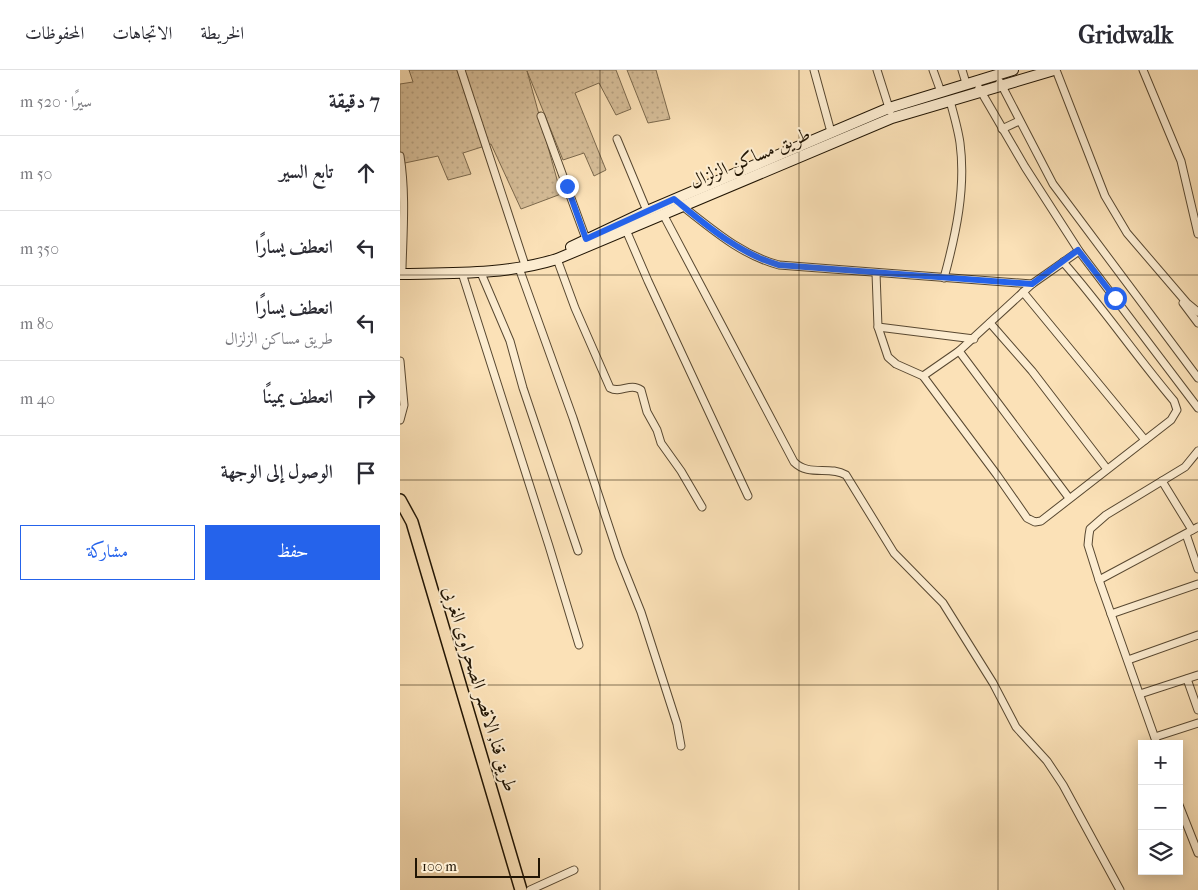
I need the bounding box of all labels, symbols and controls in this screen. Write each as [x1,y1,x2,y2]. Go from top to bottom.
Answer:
text: Gridwalk [1078,21,1173,49]
text: المحفوظات [25,23,84,44]
text: الاتجاهات [112,23,172,44]
text: الخريطة [200,23,244,44]
text: 7 دقيقة [329,89,380,113]
text: سيرًا · 520 m [20,92,92,111]
street label: طريق مساكن الزلزال [686,123,814,195]
icon: ahead [352,159,380,187]
text: تابع السير [279,161,333,183]
text: 50 m [20,164,52,183]
route end [556,175,579,198]
icon: left [352,234,380,262]
text: انعطف يسارًا [255,236,333,258]
text: 350 m [20,239,59,258]
route start [1104,287,1127,310]
text: انعطف يسارًا [255,297,333,319]
icon: left [352,309,380,337]
text: 80 m [20,314,54,333]
text: طريق مساكن الزلزال [225,329,333,348]
icon: right [352,384,380,412]
text: انعطف يمينًا [263,386,333,408]
text: 40 m [20,389,55,408]
icon: arrive [352,459,380,487]
text: الوصول إلى الوجهة [221,461,333,483]
button: مشاركة [20,525,195,580]
button: حفظ [205,525,380,580]
street label: طريق قنا, الاقصر الصحراوى الغربى [435,584,522,795]
map controls [1138,740,1183,875]
button: + [1138,740,1183,785]
button: − [1138,785,1183,830]
button: layers [1138,830,1183,875]
scale bar [415,855,540,878]
text: 100 m [422,858,457,875]

